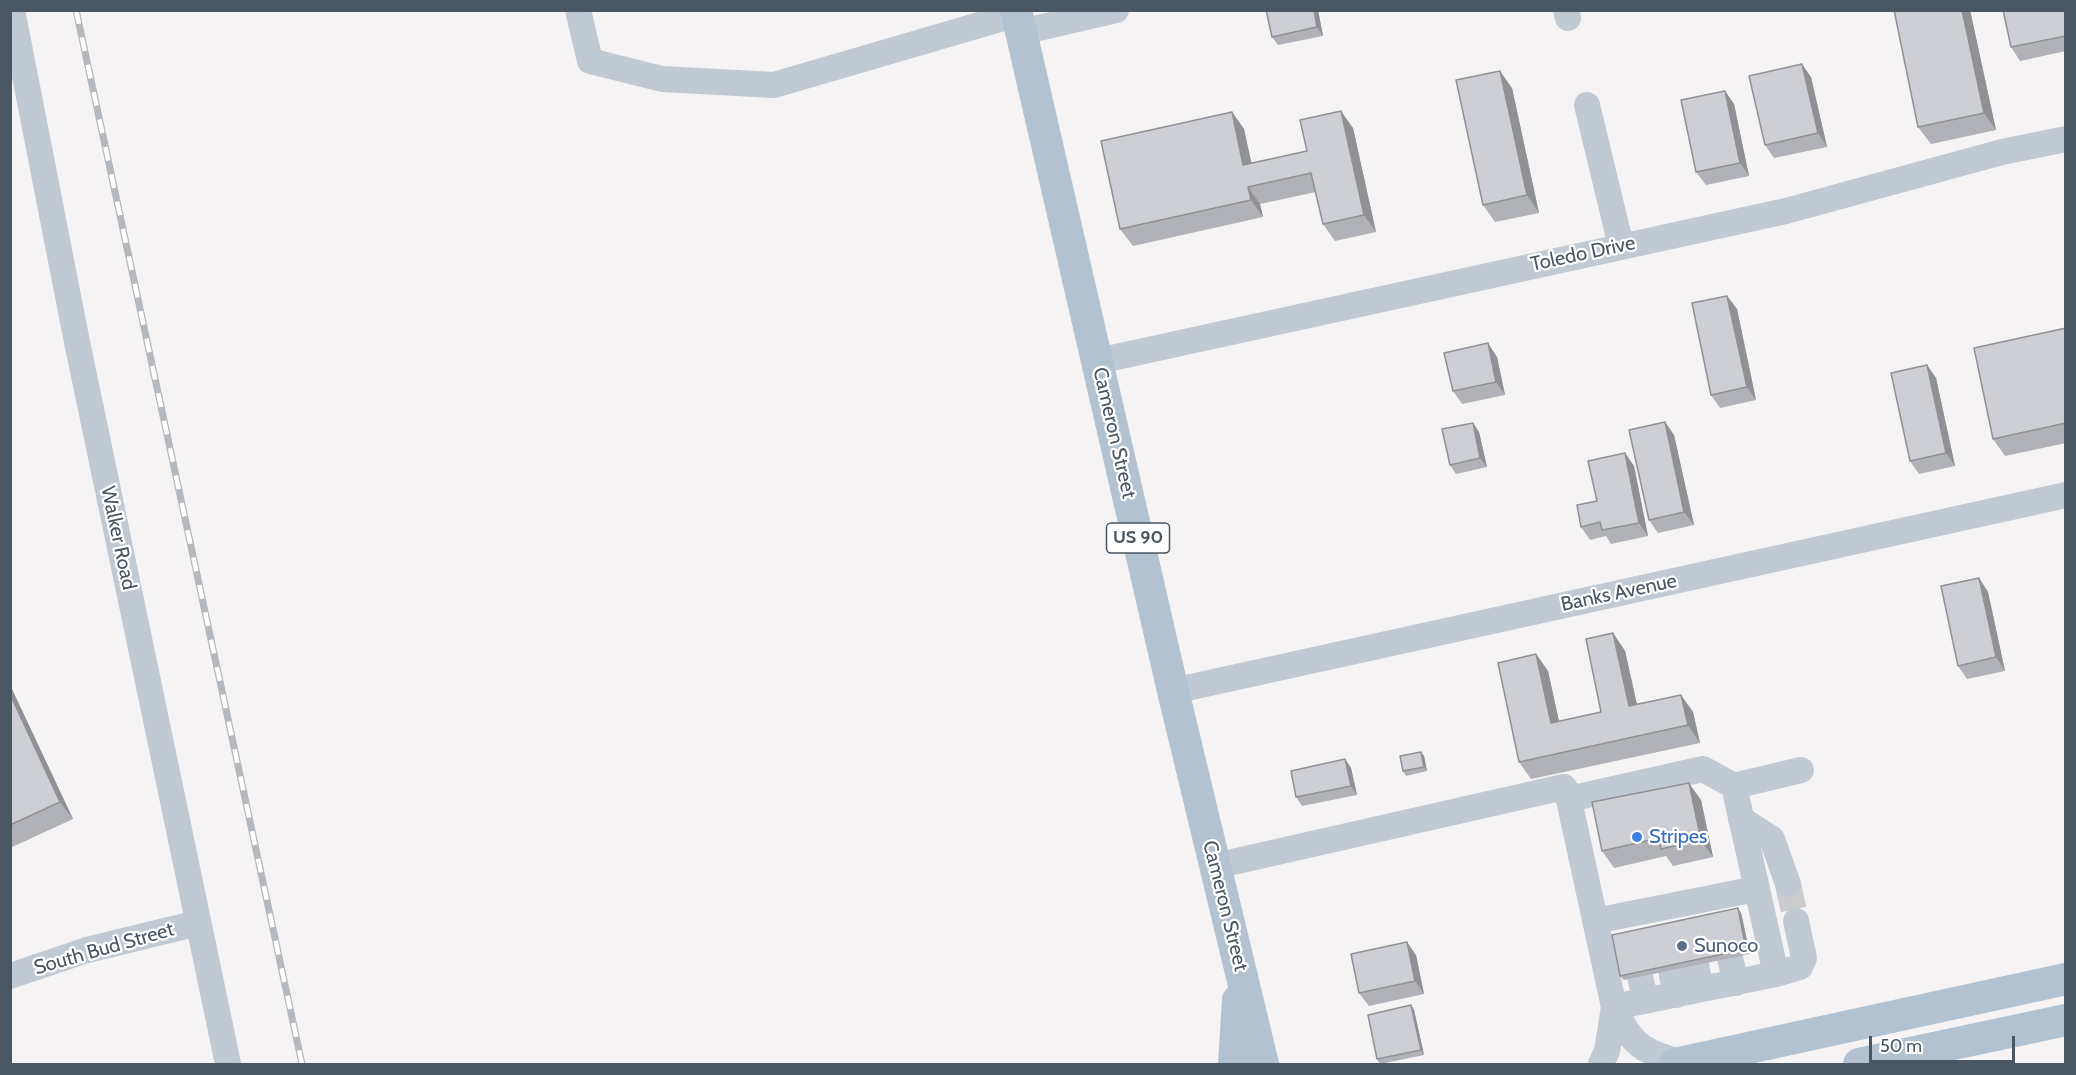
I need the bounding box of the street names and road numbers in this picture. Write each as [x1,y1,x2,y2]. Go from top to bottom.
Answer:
street label: Toledo Drive [1528,231,1638,277]
street label: Cameron Street [1087,365,1141,501]
street label: Walker Road [95,484,141,592]
road number: US 90 [1106,523,1170,553]
street label: Banks Avenue [1559,569,1679,617]
street label: Cameron Street [1197,838,1253,974]
street label: South Bud Street [31,918,177,980]

